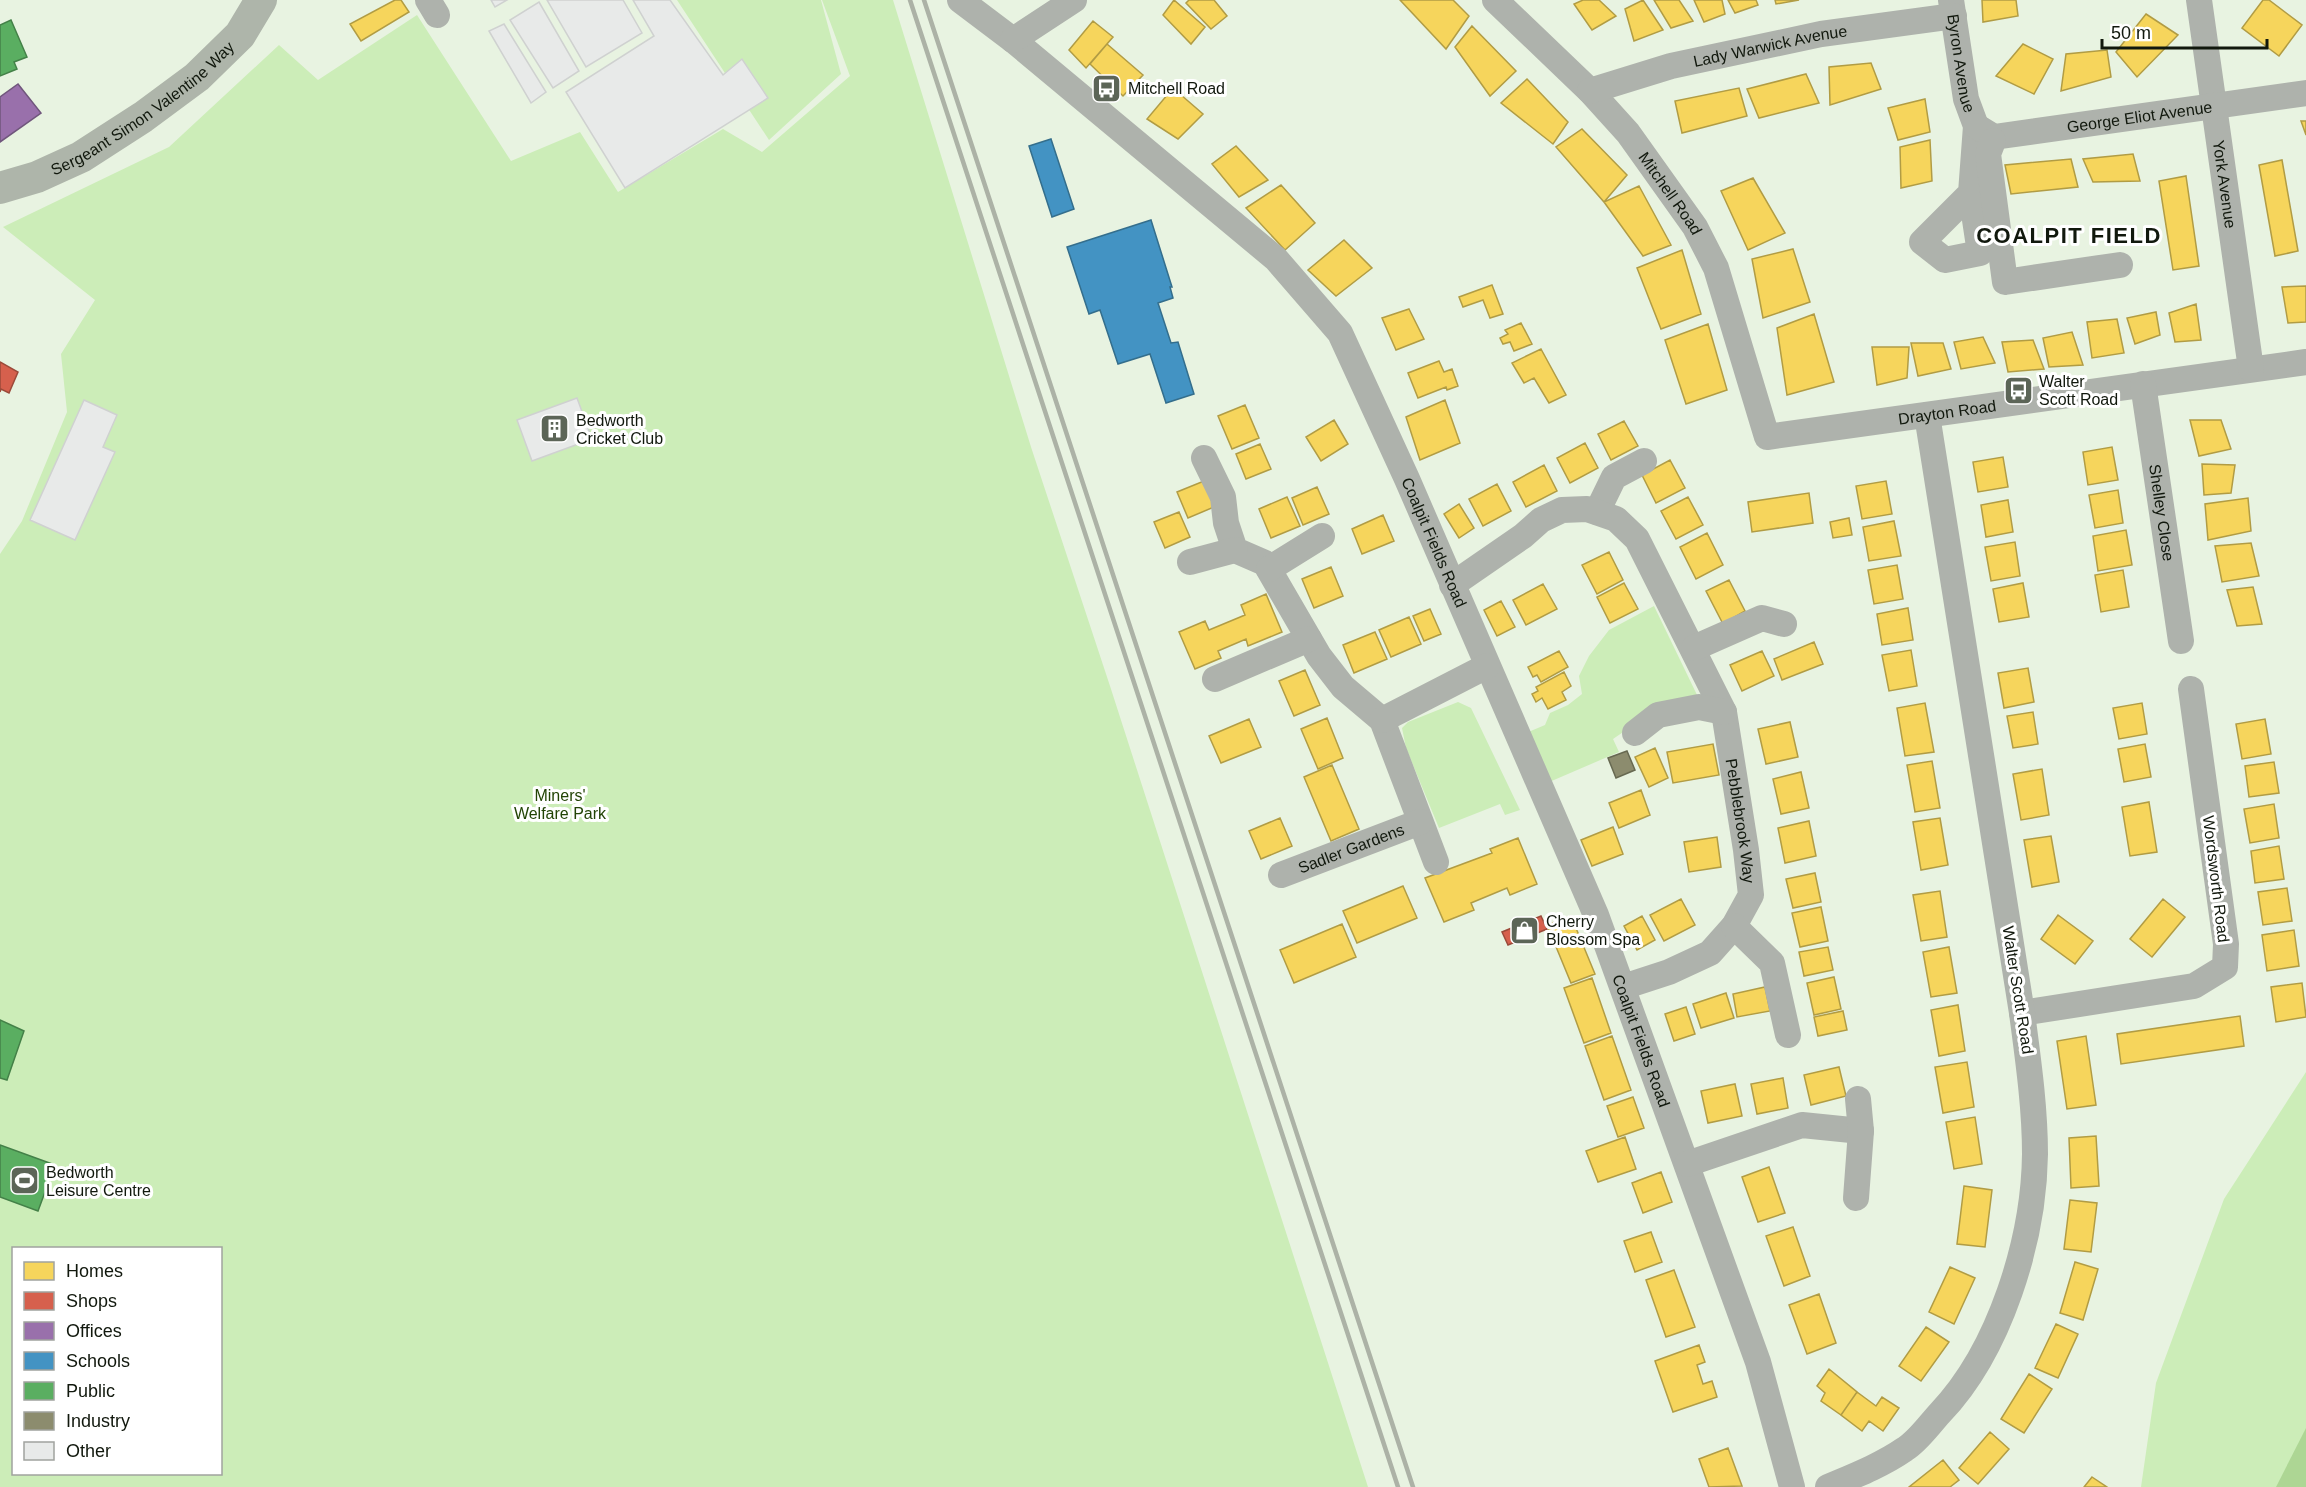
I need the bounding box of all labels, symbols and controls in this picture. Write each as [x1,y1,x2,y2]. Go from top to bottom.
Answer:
scale bar [2102,12,2267,50]
street label: Byron Avenue [1945,13,1979,115]
street label: Lady Warwick Avenue [1692,22,1848,70]
text: 50 m [2111,23,2151,43]
street label: Sergeant Simon Valentine Way [48,38,237,178]
bus stop icon: Mitchell Road [1091,72,1123,104]
place label: Mitchell Road [1128,80,1225,97]
street label: George Eliot Avenue [2066,98,2213,135]
street label: York Avenue [2210,139,2240,230]
street label: Mitchell Road [1636,149,1706,237]
district label: COALPIT FIELD [1976,223,2162,248]
place label: Walter Scott Road [2039,373,2118,408]
bus stop icon: Walter Scott Road [2002,374,2034,406]
street label: Drayton Road [1897,397,1997,427]
place label: Bedworth Cricket Club [576,412,663,447]
building icon: Bedworth Cricket Club [539,413,571,445]
street label: Shelley Close [2146,463,2178,562]
street label: Coalpit Fields Road [1399,475,1470,610]
street label: Pebblebrook Way [1723,757,1758,884]
park label: Miners' Welfare Park [514,787,607,822]
street label: Wordsworth Road [2200,815,2232,943]
street label: Sadler Gardens [1296,820,1406,876]
place label: Cherry Blossom Spa [1546,913,1640,948]
shop icon: Cherry Blossom Spa [1509,914,1541,946]
street label: Walter Scott Road [1999,925,2037,1055]
street label: Coalpit Fields Road [1610,972,1673,1109]
place label: Bedworth Leisure Centre [46,1164,151,1199]
sports icon: Bedworth Leisure Centre [9,1165,41,1197]
legend [12,1247,222,1475]
text: Homes [66,1261,123,1281]
text: Shops [66,1291,117,1311]
text: Offices [66,1321,122,1341]
text: Schools [66,1351,130,1371]
text: Public [66,1381,115,1401]
text: Industry [66,1411,130,1431]
text: Other [66,1441,111,1461]

